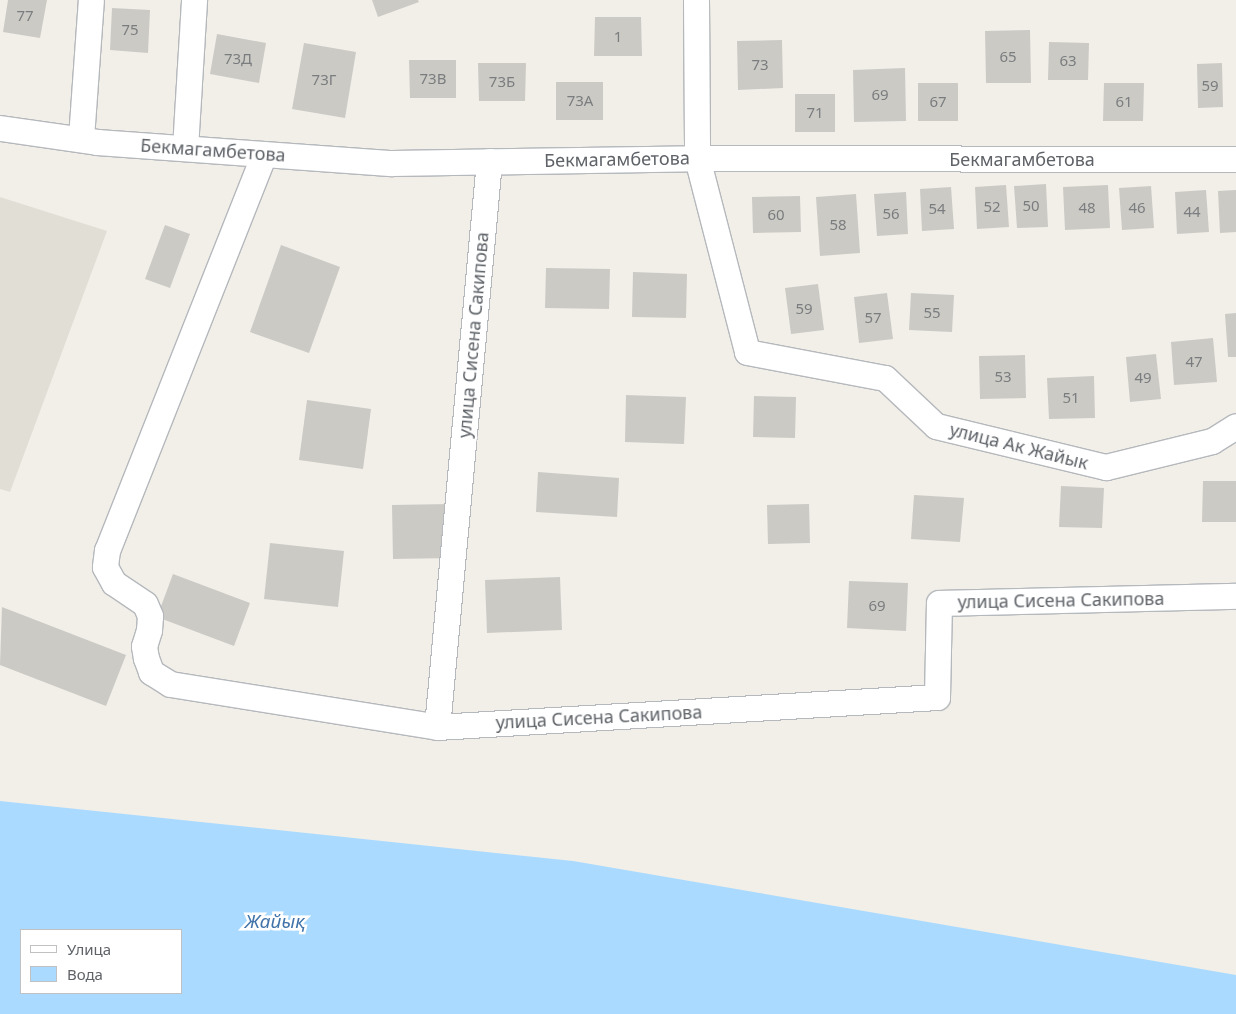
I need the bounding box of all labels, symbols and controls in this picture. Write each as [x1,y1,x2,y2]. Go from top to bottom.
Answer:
house number: 77 [16,7,34,25]
house number: 75 [121,21,139,39]
house number: 1 [614,28,622,46]
house number: 65 [999,48,1017,66]
house number: 73Д [224,50,252,68]
house number: 63 [1059,52,1077,70]
house number: 73 [751,56,769,74]
house number: 73В [420,70,446,88]
house number: 73Г [312,71,336,89]
house number: 73Б [489,73,515,91]
house number: 59 [1201,77,1219,95]
house number: 69 [871,86,889,104]
house number: 73А [567,92,593,110]
house number: 67 [929,93,947,111]
house number: 61 [1115,93,1133,111]
house number: 71 [806,104,824,122]
street label: Бекмагамбетова [140,134,286,166]
street label: Бекмагамбетова [544,147,690,171]
street label: Бекмагамбетова [949,148,1095,170]
house number: 50 [1022,197,1040,215]
house number: 52 [983,198,1001,216]
house number: 48 [1078,199,1096,217]
house number: 46 [1128,199,1146,217]
house number: 54 [928,200,946,218]
house number: 44 [1183,203,1201,221]
house number: 56 [882,205,900,223]
house number: 60 [767,206,785,224]
house number: 58 [829,216,847,234]
street label: улица Сисена Сакипова [453,231,493,439]
house number: 59 [795,300,813,318]
house number: 55 [923,304,941,322]
house number: 57 [864,309,882,327]
house number: 47 [1185,353,1203,371]
house number: 53 [994,368,1012,386]
house number: 49 [1134,369,1152,387]
house number: 51 [1062,389,1080,407]
street label: улица Ак Жайык [948,418,1090,474]
street label: улица Сисена Сакипова [957,587,1165,613]
house number: 69 [868,597,886,615]
street label: улица Сисена Сакипова [495,701,703,733]
water label: Жайық [245,911,305,933]
legend [20,929,182,994]
text: Улица [67,939,111,959]
text: Вода [67,964,103,984]

